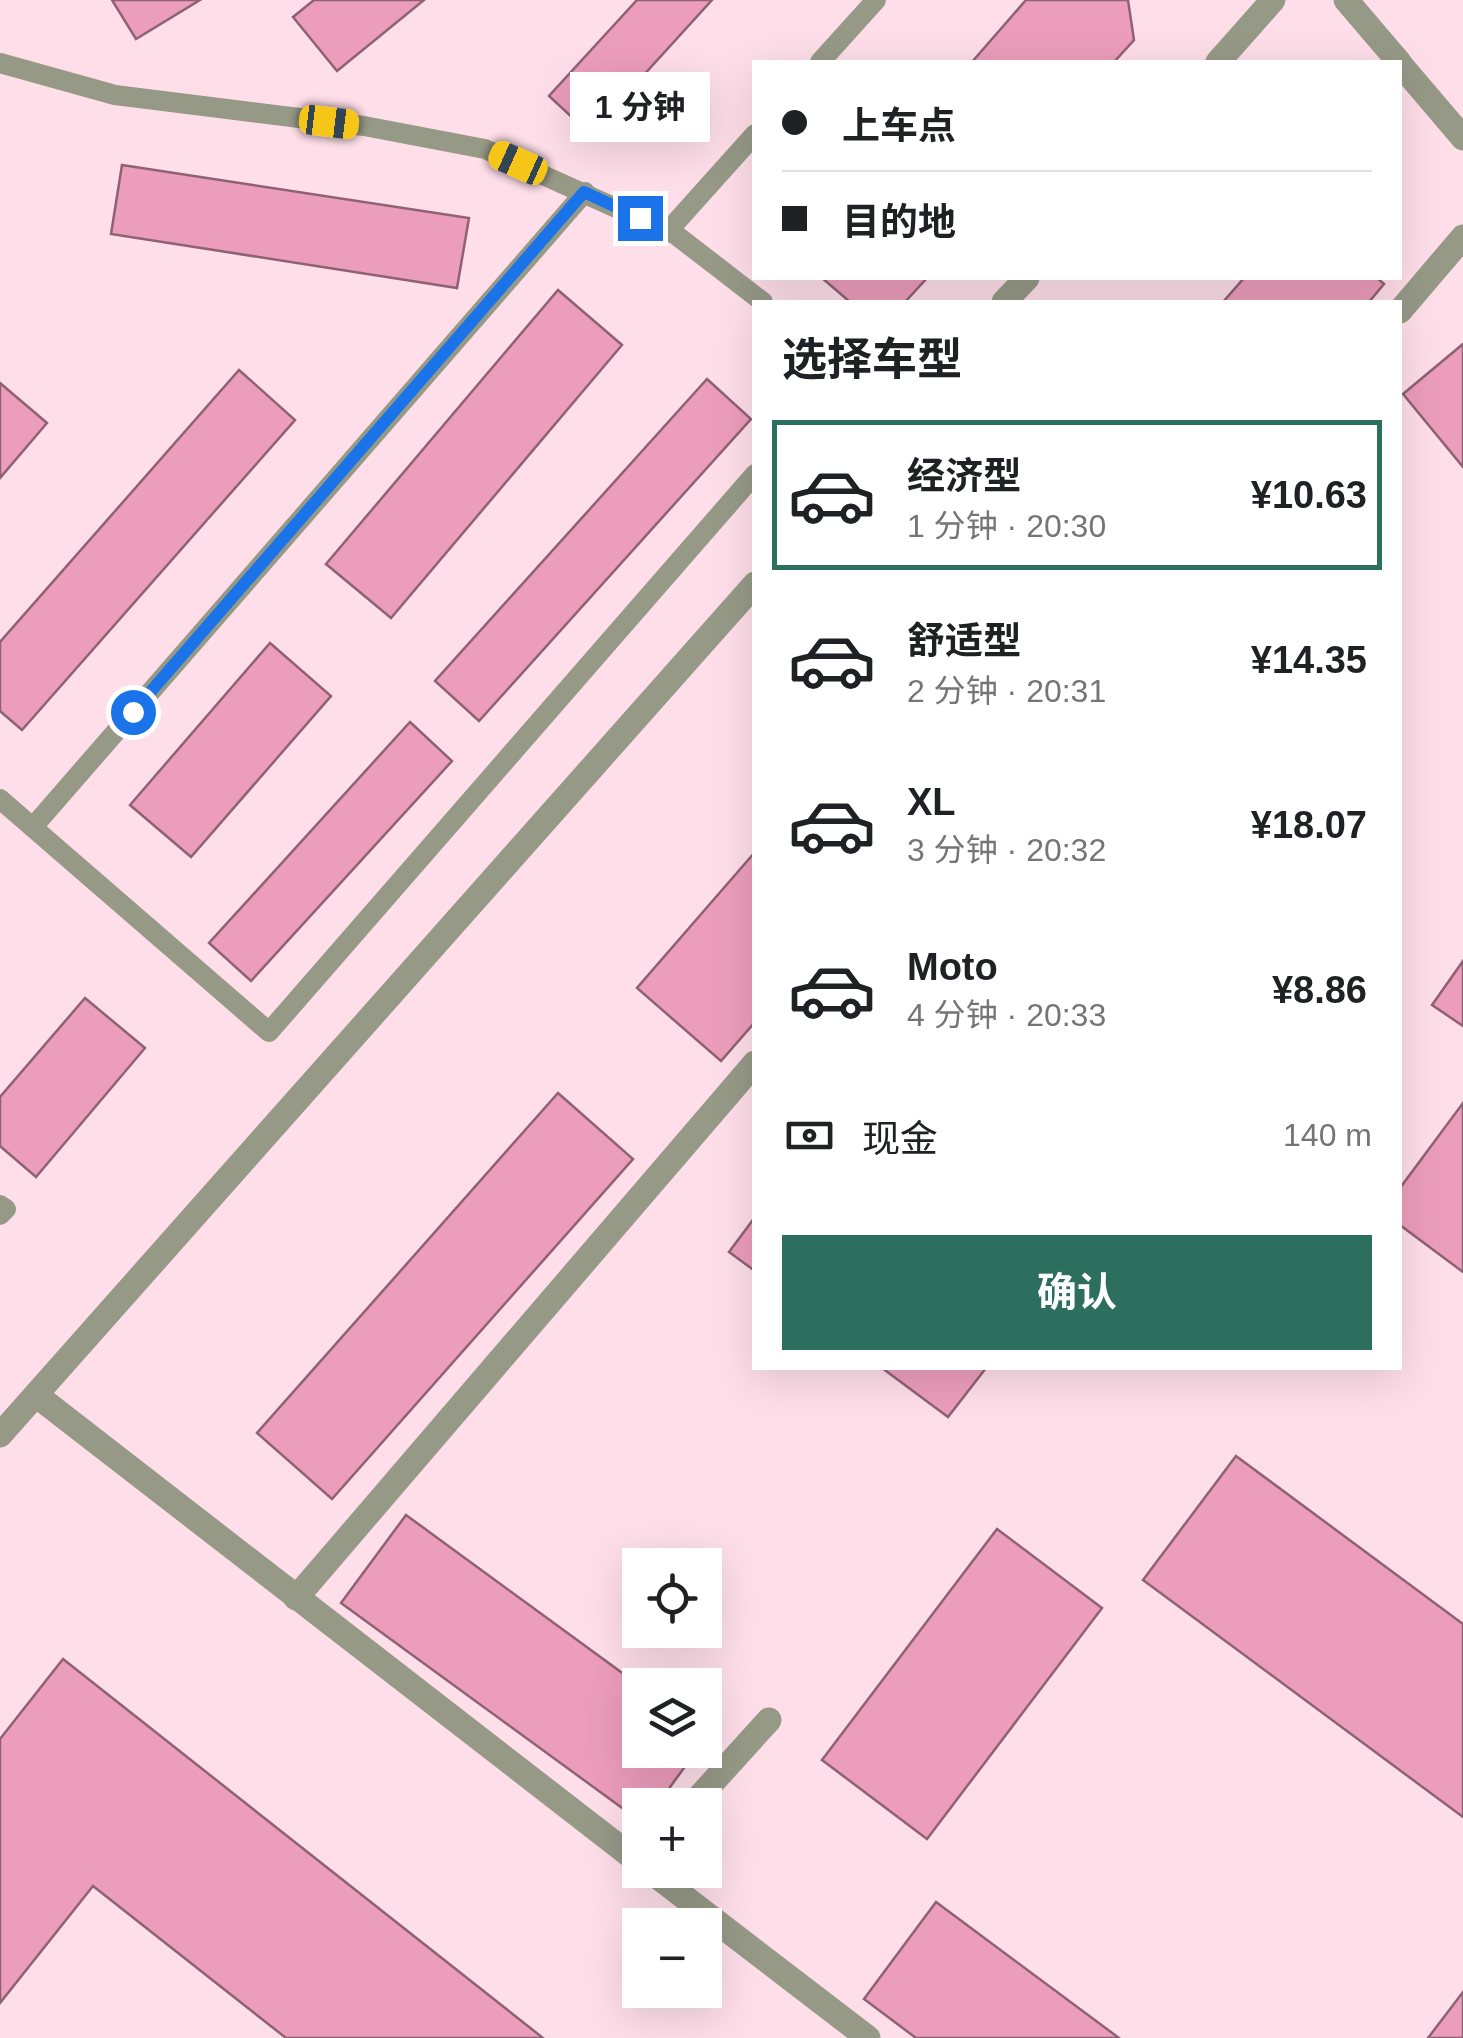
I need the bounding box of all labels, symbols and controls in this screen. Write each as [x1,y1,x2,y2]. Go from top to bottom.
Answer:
callout: 1 分钟 [570,73,710,143]
text: 1 分钟 [595,89,685,125]
car [297,103,361,141]
text: 上车点 [842,105,956,147]
car [484,137,552,189]
route end [618,196,663,241]
text: 目的地 [842,201,956,243]
text: 选择车型 [782,334,962,385]
icon: car [787,450,877,540]
text: 经济型 [907,455,1021,497]
text: ¥10.63 [1251,474,1367,516]
text: 1 分钟 · 20:30 [907,508,1106,544]
icon: car [787,615,877,705]
text: 舒适型 [907,620,1021,662]
text: ¥14.35 [1251,639,1367,681]
text: 2 分钟 · 20:31 [907,673,1106,709]
route start [111,690,156,735]
icon: car [787,780,877,870]
text: XL [907,781,956,823]
text: ¥18.07 [1251,804,1367,846]
text: 3 分钟 · 20:32 [907,832,1106,868]
icon: car [787,945,877,1035]
text: Moto [907,946,998,988]
text: ¥8.86 [1272,969,1367,1011]
text: 4 分钟 · 20:33 [907,997,1106,1033]
icon: cash [782,1108,837,1163]
text: 140 m [1283,1117,1372,1153]
text: 现金 [862,1118,938,1160]
button: 确认 [782,1235,1372,1350]
map controls [622,1548,722,2008]
button: locate [622,1548,722,1648]
button: layers [622,1668,722,1768]
button: + [622,1788,722,1888]
button: − [622,1908,722,2008]

